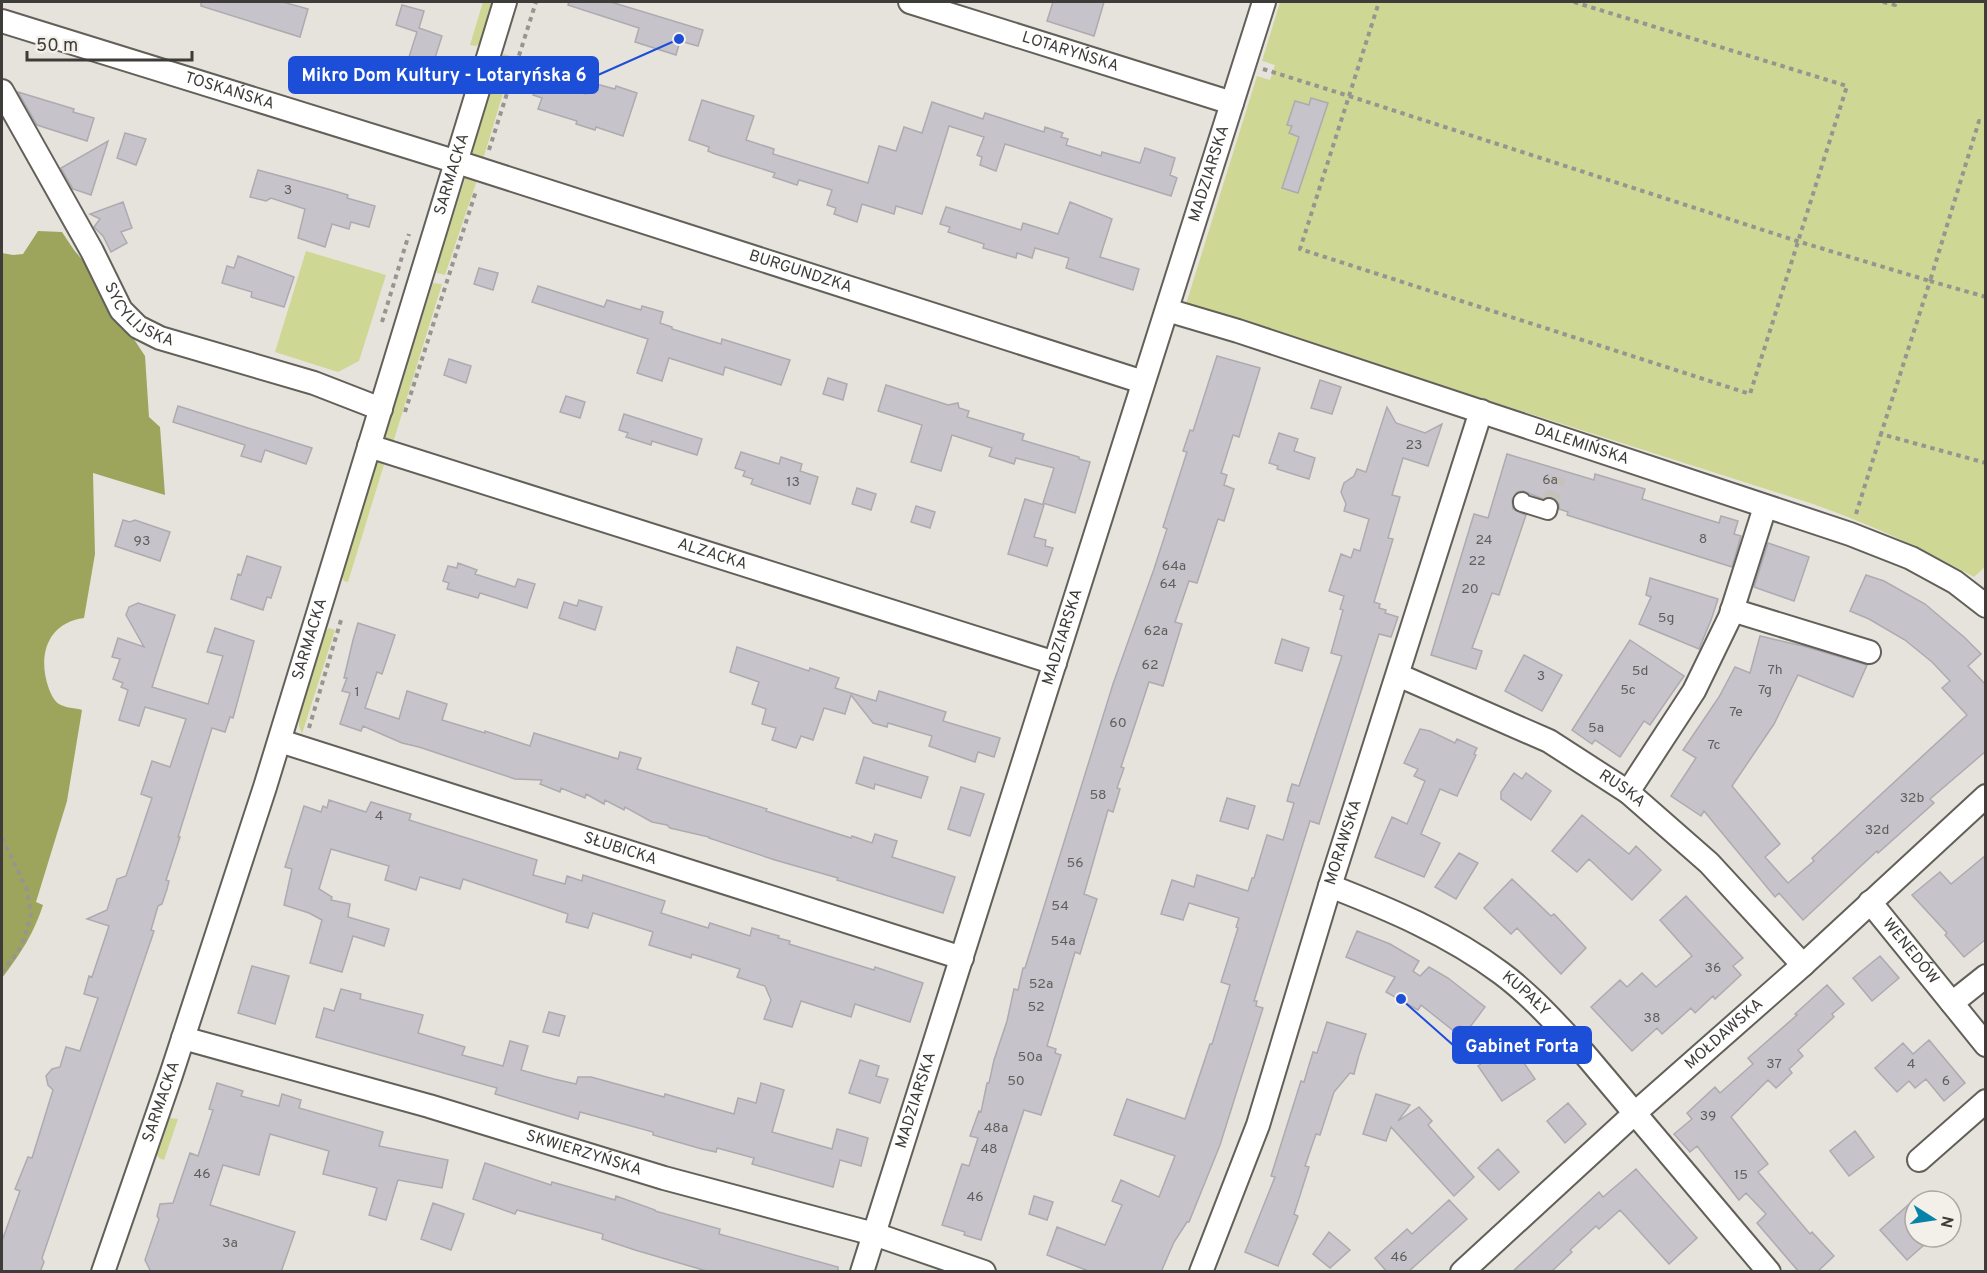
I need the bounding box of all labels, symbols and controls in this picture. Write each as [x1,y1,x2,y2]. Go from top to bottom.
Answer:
scale bar [27,24,192,62]
street label: LOTARYŃSKA [1019,28,1121,77]
text: 50 m [36,35,78,58]
callout: Mikro Dom Kultury - Lotaryńska 6 [289,57,598,93]
text: Mikro Dom Kultury - Lotaryńska 6 [302,65,586,88]
street label: TOSKAŃSKA [182,68,277,115]
street label: MADZIARSKA [1185,123,1234,224]
street label: SARMACKA [430,131,474,218]
house number: 3 [284,182,292,199]
street label: BURGUNDZKA [746,246,855,298]
street label: SYCYLIJSKA [99,279,176,352]
street label: DALEMIŃSKA [1532,420,1632,470]
house number: 23 [1406,437,1423,454]
house number: 6a [1542,472,1558,489]
house number: 13 [786,474,800,491]
house number: 8 [1699,531,1707,548]
house number: 24 [1475,532,1493,549]
house number: 93 [134,533,150,550]
street label: ALZACKA [675,534,750,575]
house number: 22 [1468,553,1486,570]
house number: 64a [1162,558,1186,575]
house number: 64 [1159,576,1177,593]
house number: 20 [1461,581,1479,598]
street label: MADZIARSKA [1038,586,1088,688]
street label: SARMACKA [288,596,332,682]
house number: 5g [1658,610,1674,627]
house number: 62a [1144,623,1168,640]
house number: 62 [1142,657,1158,674]
house number: 7h [1767,662,1783,679]
house number: 5d [1632,663,1648,680]
house number: 3 [1537,668,1545,685]
house number: 5c [1620,682,1636,699]
house number: 7g [1758,682,1772,699]
house number: 1 [354,684,360,701]
house number: 7e [1729,704,1743,721]
house number: 60 [1109,715,1127,732]
house number: 5a [1588,720,1604,737]
house number: 7c [1707,737,1721,754]
street label: RUSKA [1595,766,1649,812]
house number: 58 [1089,787,1107,804]
house number: 32b [1900,790,1924,807]
street label: MORAWSKA [1321,797,1367,888]
house number: 4 [375,808,383,825]
house number: 32d [1865,822,1889,839]
street label: SŁUBICKA [581,828,660,870]
house number: 56 [1066,855,1084,872]
house number: 54 [1051,898,1069,915]
street label: WENEDÓW [1878,915,1943,989]
house number: 54a [1050,933,1076,950]
house number: 36 [1705,960,1721,977]
street label: KUPAŁY [1498,967,1554,1021]
house number: 52a [1029,976,1053,993]
street label: MOŁDAWSKA [1681,994,1768,1074]
house number: 52 [1027,999,1045,1016]
house number: 38 [1644,1010,1660,1027]
callout: Gabinet Forta [1453,1027,1591,1063]
text: Gabinet Forta [1465,1036,1579,1059]
house number: 50a [1017,1049,1043,1066]
street label: MADZIARSKA [892,1050,941,1151]
house number: 37 [1766,1056,1782,1073]
house number: 4 [1907,1056,1915,1073]
street label: SARMACKA [138,1059,185,1145]
house number: 50 [1007,1073,1025,1090]
house number: 6 [1942,1073,1950,1090]
house number: 39 [1700,1108,1716,1125]
house number: 48a [984,1120,1008,1137]
street label: SKWIERZYŃSKA [523,1126,644,1181]
house number: 48 [980,1141,998,1158]
house number: 46 [193,1166,211,1183]
house number: 15 [1734,1167,1748,1184]
house number: 46 [966,1189,984,1206]
north arrow [1903,1189,1963,1249]
text: N [1935,1214,1957,1229]
house number: 3a [222,1235,238,1252]
house number: 46 [1390,1249,1408,1266]

